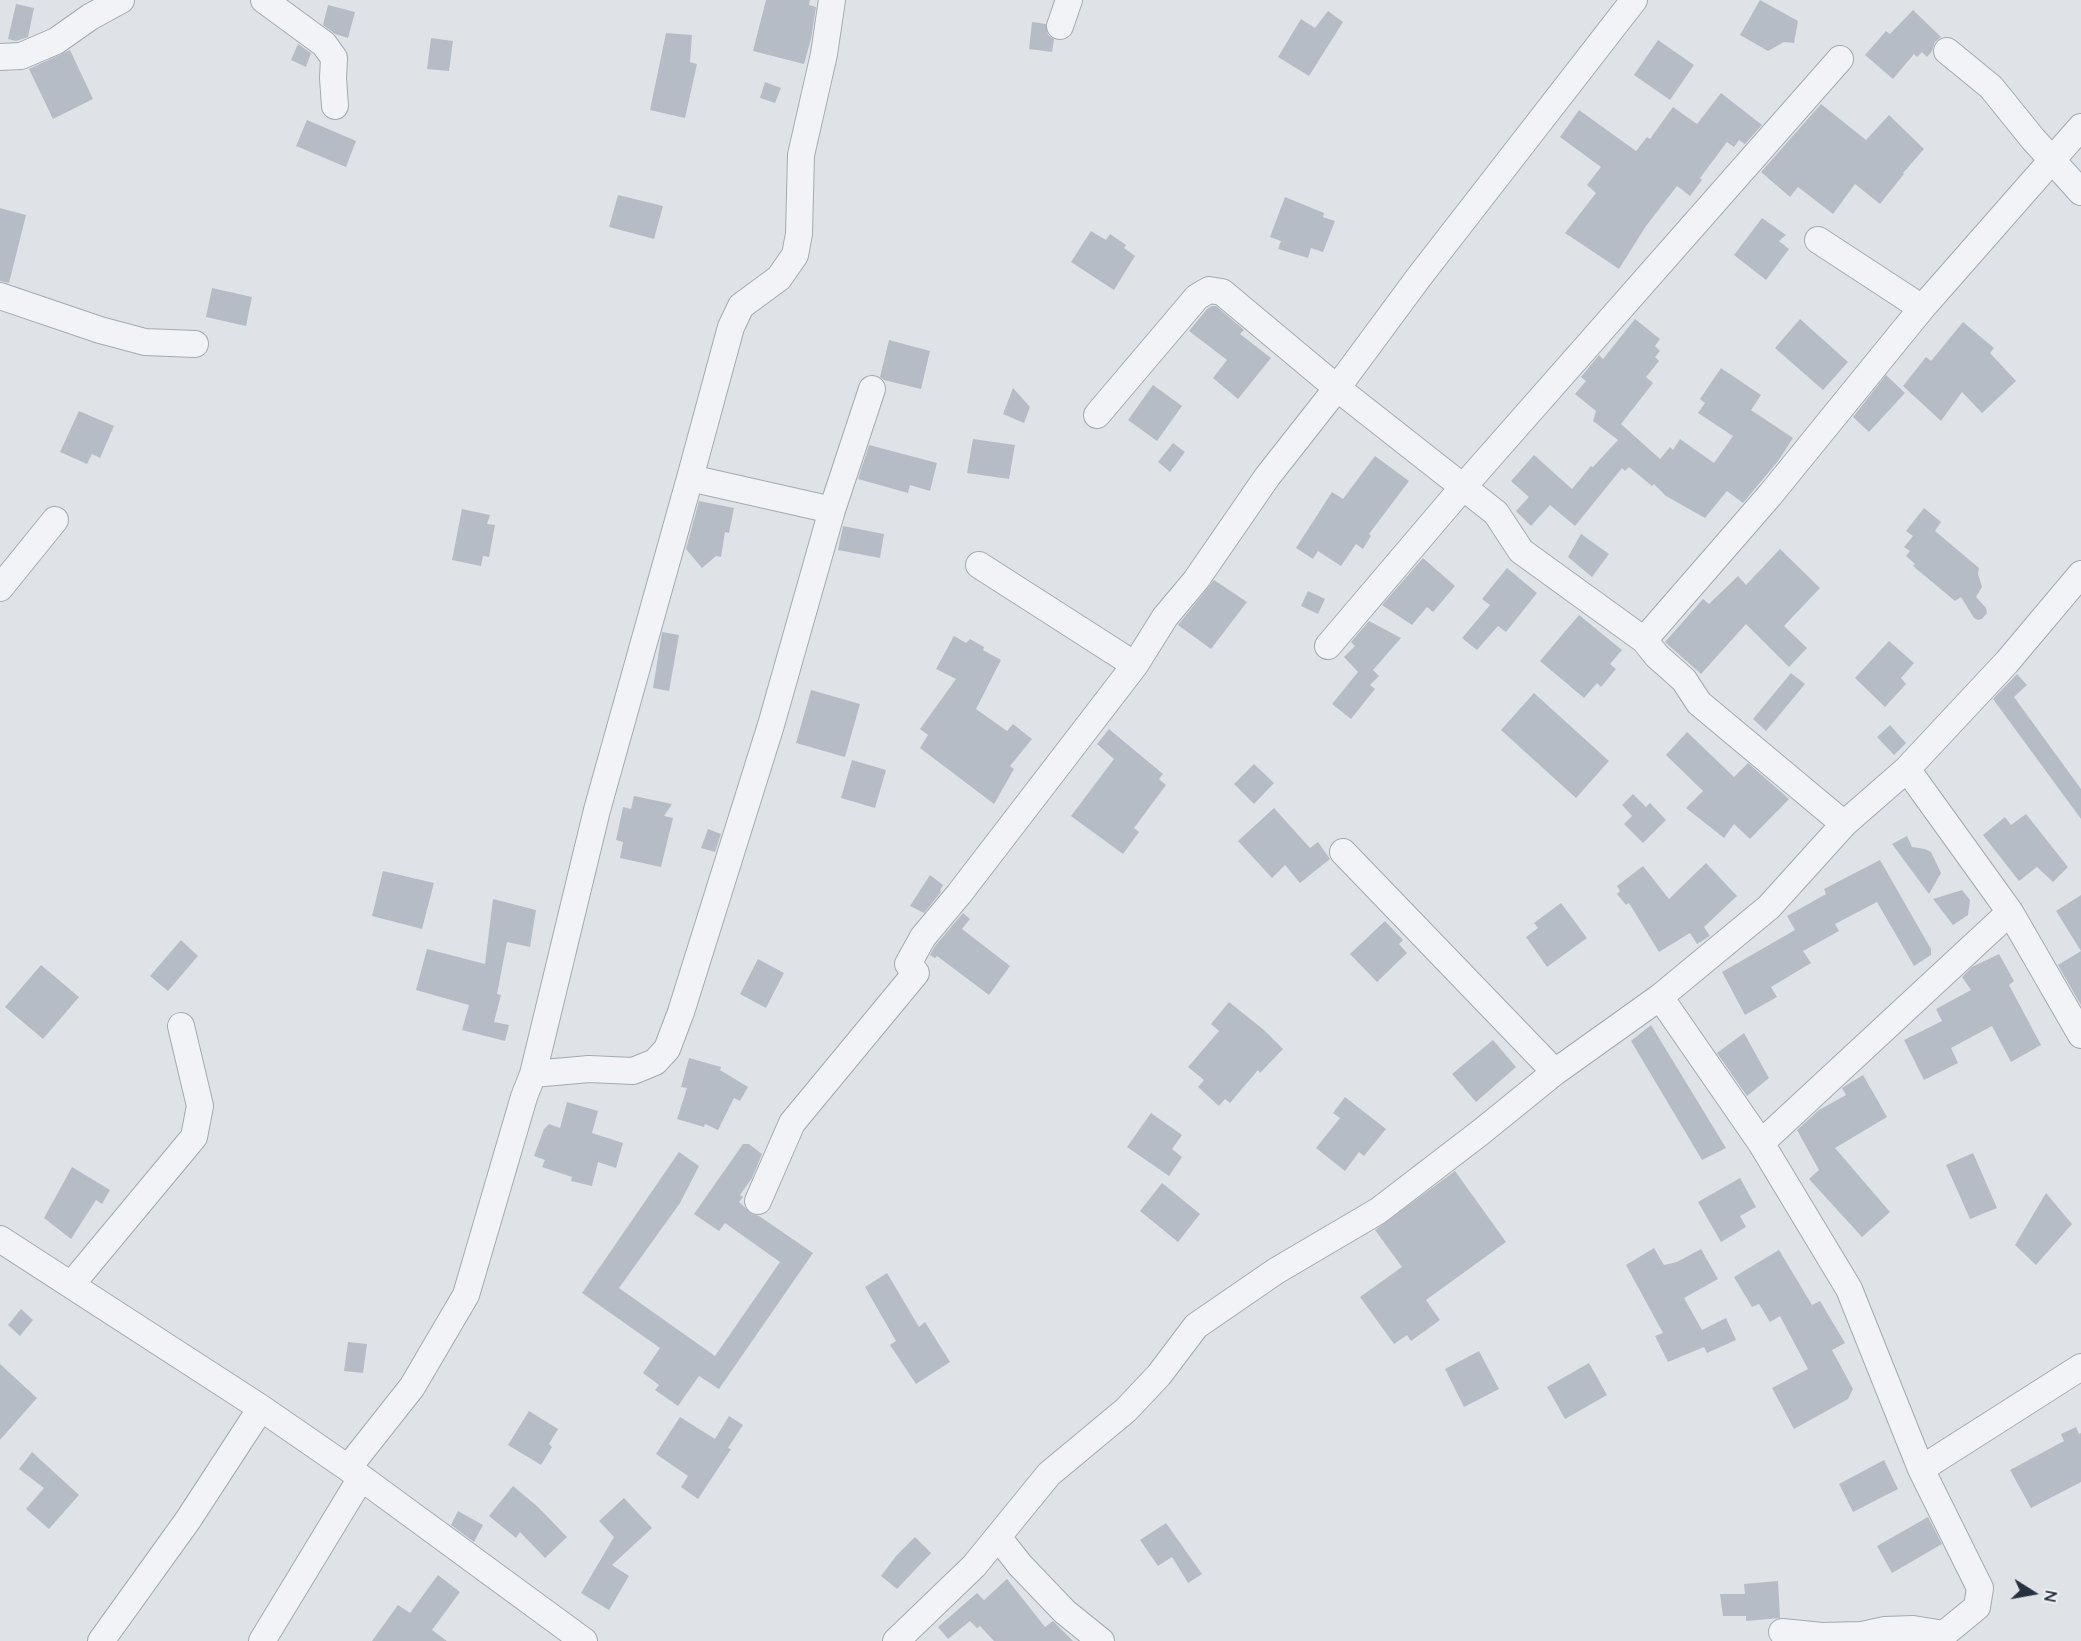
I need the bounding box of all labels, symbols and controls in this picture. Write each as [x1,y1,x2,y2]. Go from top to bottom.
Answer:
north arrow [2003,1563,2063,1623]
text: N [2040,1589,2062,1604]

